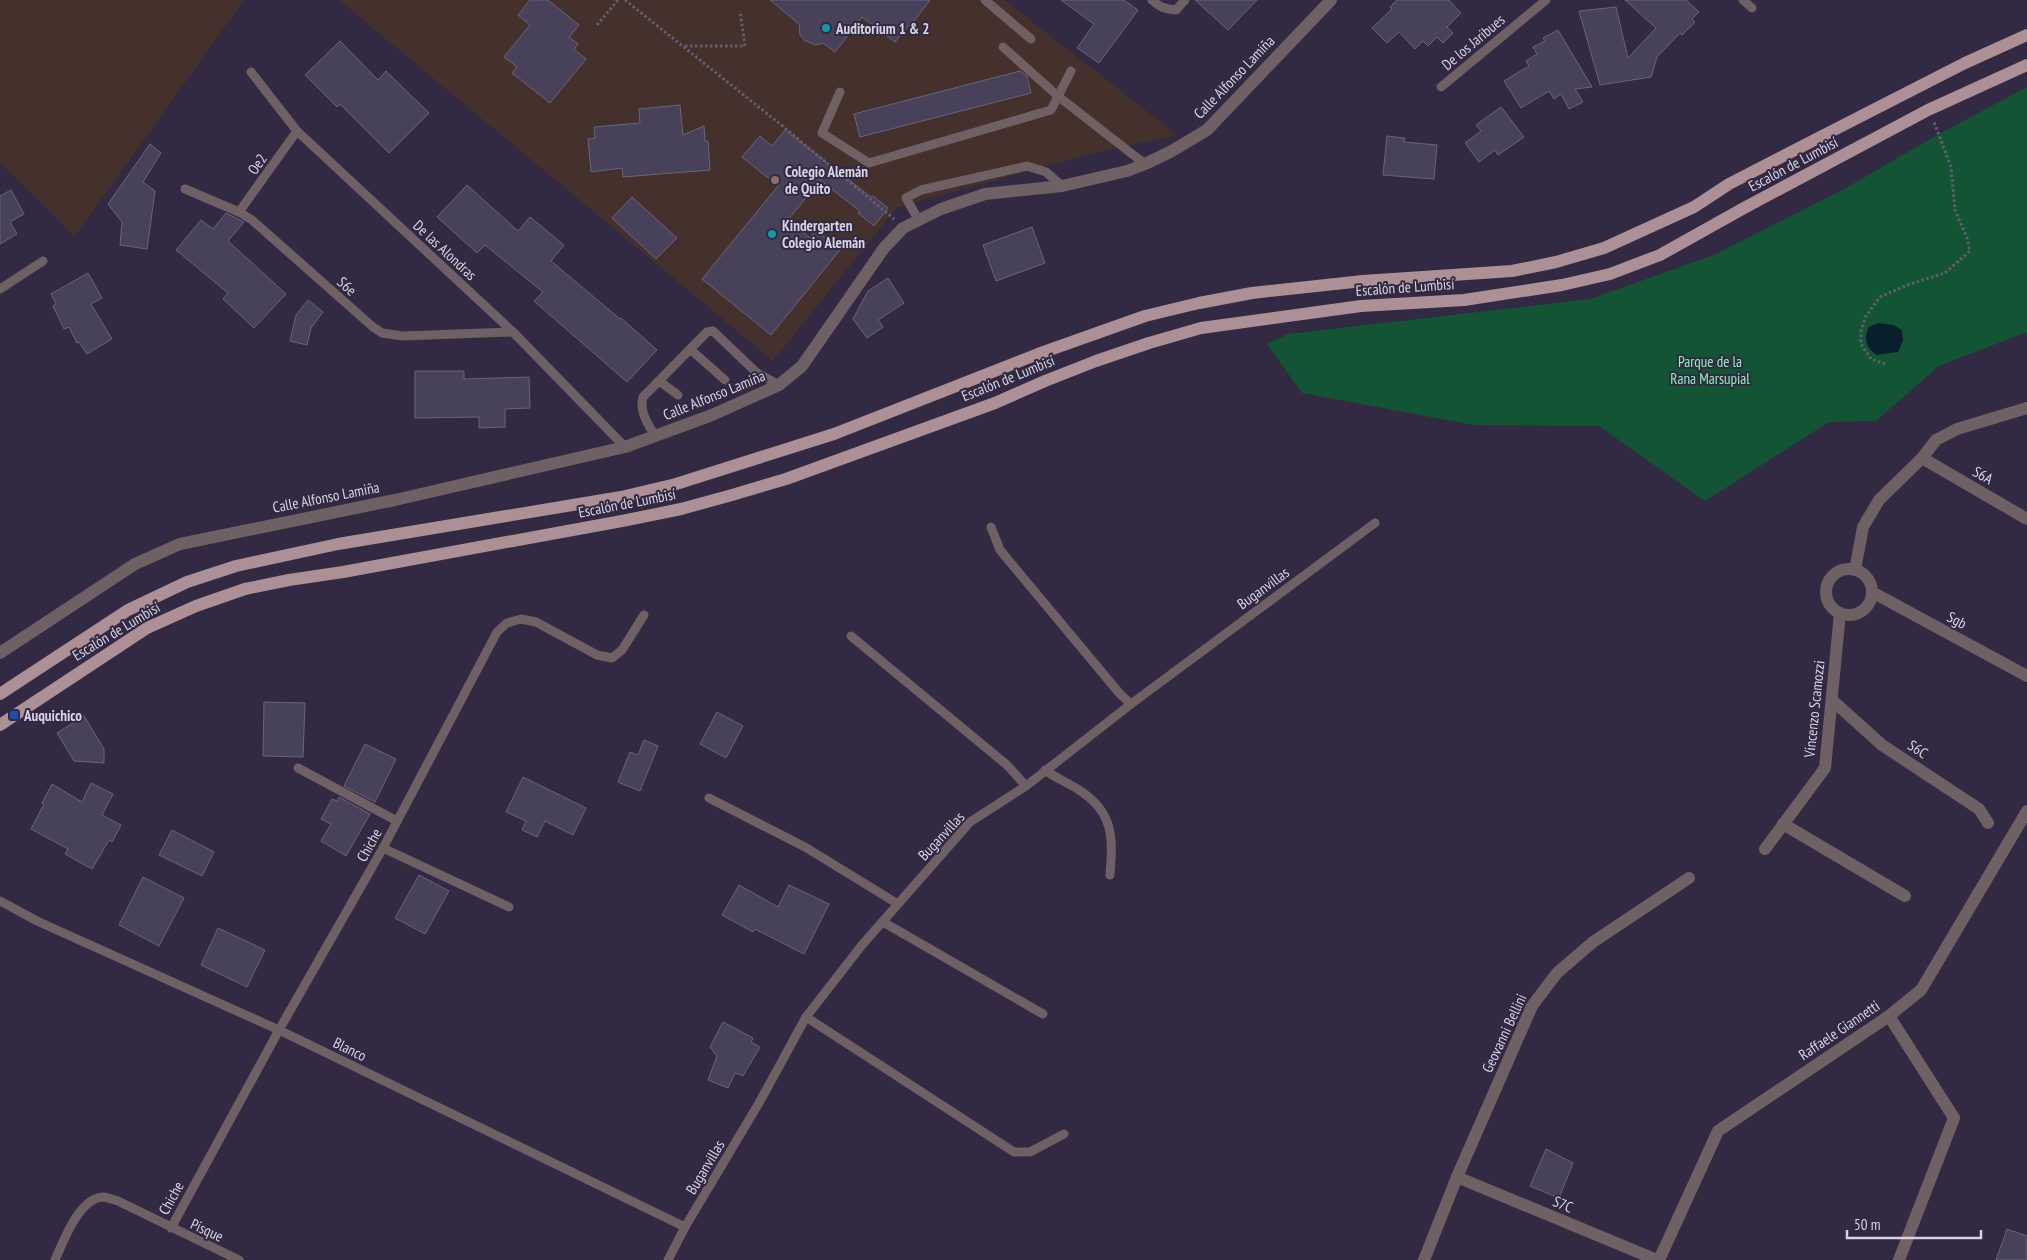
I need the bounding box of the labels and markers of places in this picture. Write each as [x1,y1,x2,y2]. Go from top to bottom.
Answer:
place label: Auditorium 1 & 2 [835,19,929,38]
marker: Auditorium 1 & 2 [820,22,832,34]
place label: Colegio Alemán de Quito [785,162,868,198]
marker: Colegio Alemán de Quito [769,174,781,186]
place label: Kindergarten Colegio Alemán [782,216,865,252]
marker: Kindergarten Colegio Alemán [766,228,778,240]
place label: Auquichico [23,706,82,725]
marker: Auquichico [8,709,20,721]

